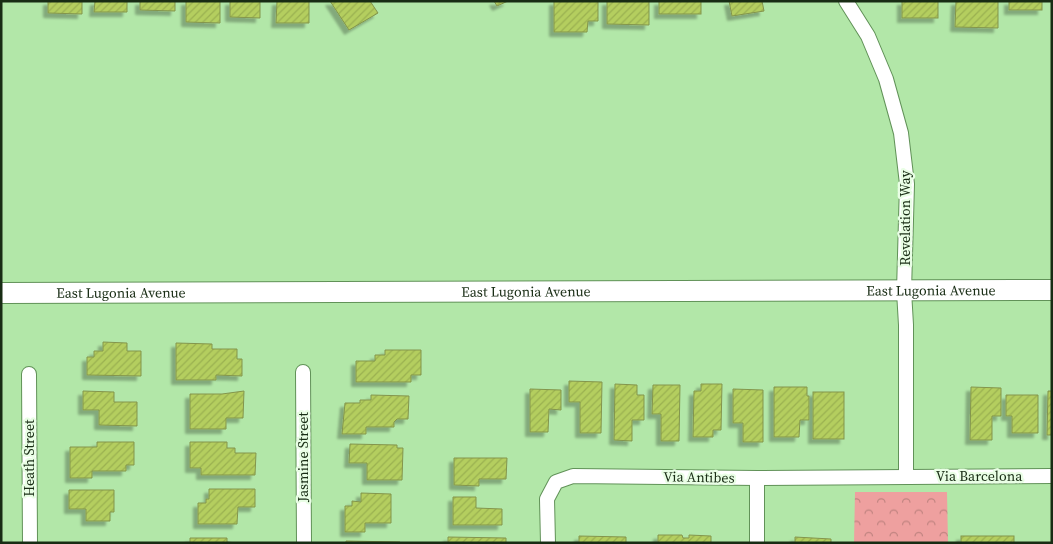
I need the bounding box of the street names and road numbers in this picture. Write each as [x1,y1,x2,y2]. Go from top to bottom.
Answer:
street label: Revelation Way [895,170,915,266]
street label: East Lugonia Avenue [866,280,996,301]
street label: East Lugonia Avenue [461,281,591,302]
street label: East Lugonia Avenue [56,282,186,303]
street label: Jasmine Street [293,412,313,503]
street label: Heath Street [19,419,39,497]
street label: Via Antibes [663,466,735,488]
street label: Via Barcelona [936,466,1023,486]

